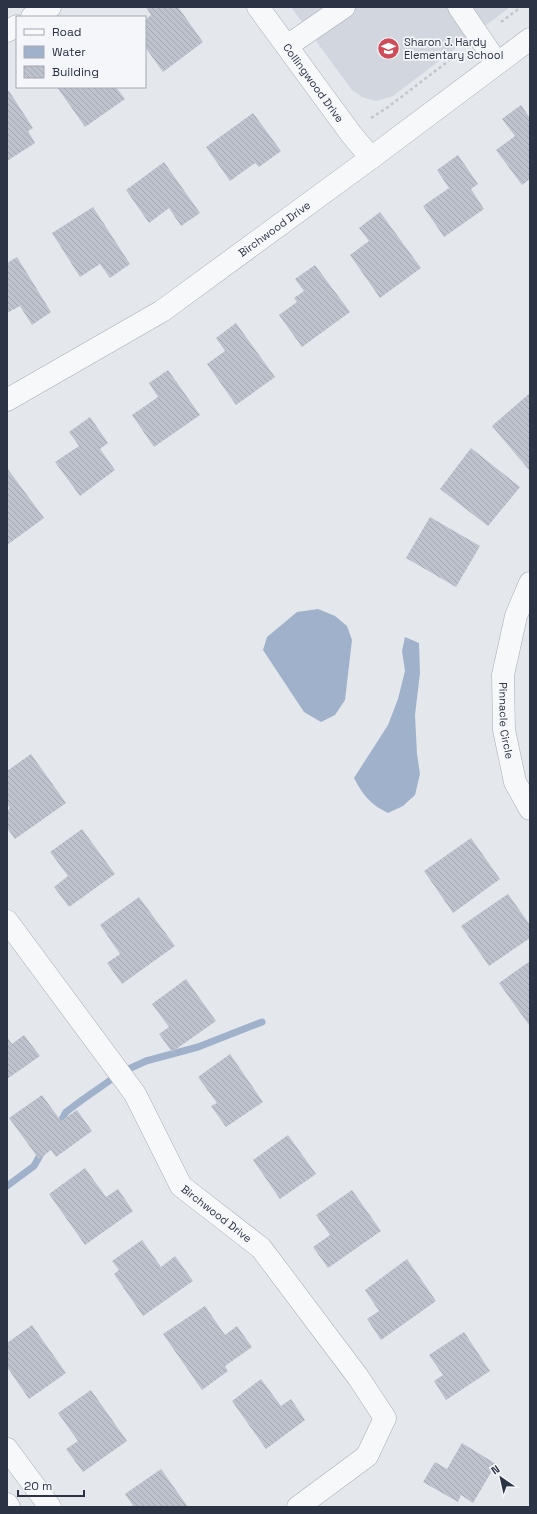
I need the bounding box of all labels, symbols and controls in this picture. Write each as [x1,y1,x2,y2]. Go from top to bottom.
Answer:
legend [16,16,146,88]
text: Road [52,24,81,40]
school or university icon: Sharon J. Hardy Elementary School [375,35,401,61]
place label: Sharon J. Hardy Elementary School [404,35,503,62]
street label: Collingwood Drive [280,41,347,125]
text: Water [52,44,86,60]
text: Building [52,64,99,80]
street label: Birchwood Drive [236,198,313,260]
street label: Pinnacle Circle [496,682,517,760]
street label: Birchwood Drive [178,1182,255,1245]
north arrow [481,1458,521,1498]
text: N [488,1462,502,1478]
scale bar [18,1472,84,1498]
text: 20 m [24,1478,52,1494]

